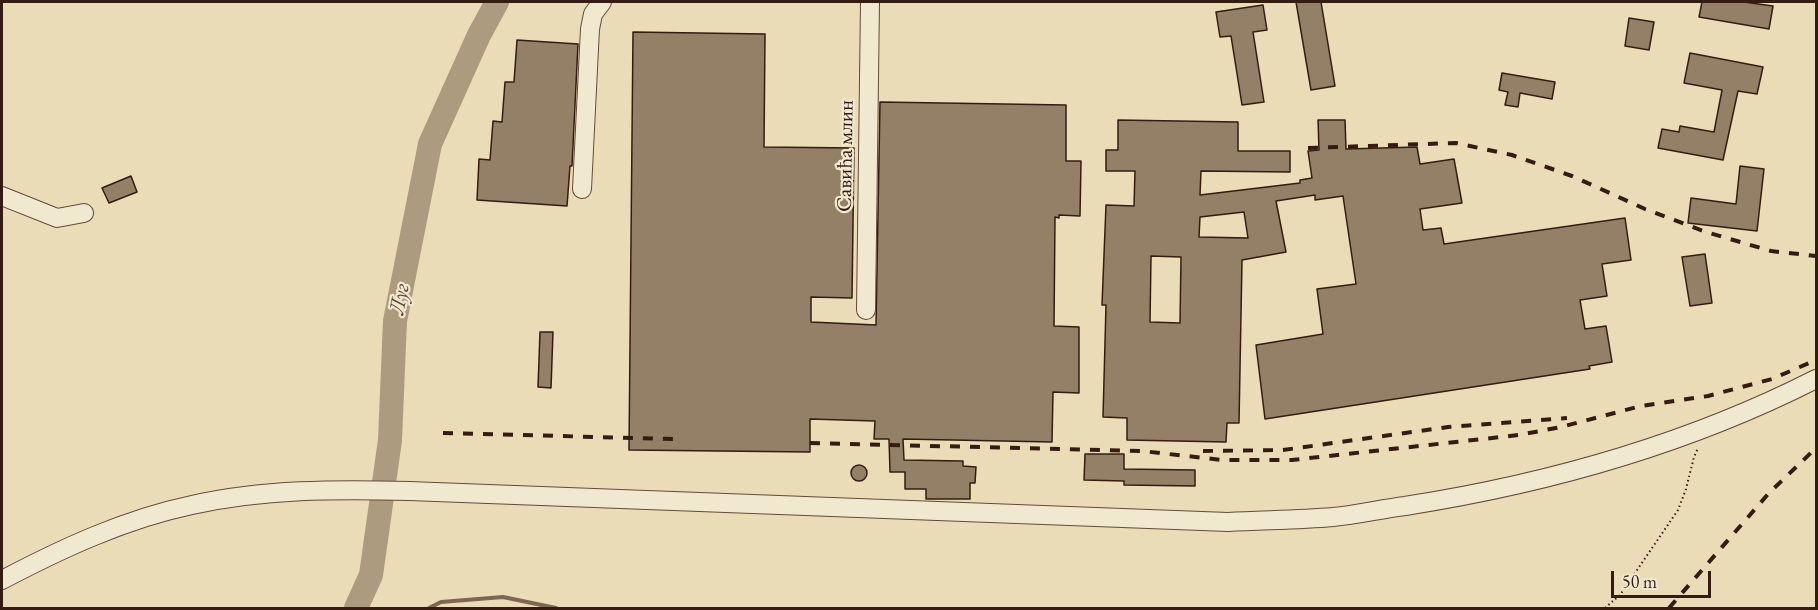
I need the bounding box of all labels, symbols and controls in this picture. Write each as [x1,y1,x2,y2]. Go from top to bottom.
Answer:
street label: Савића млин [832,100,860,212]
water label: Луг [384,281,416,317]
scale bar [1614,559,1714,597]
text: 50 m [1622,570,1657,593]

